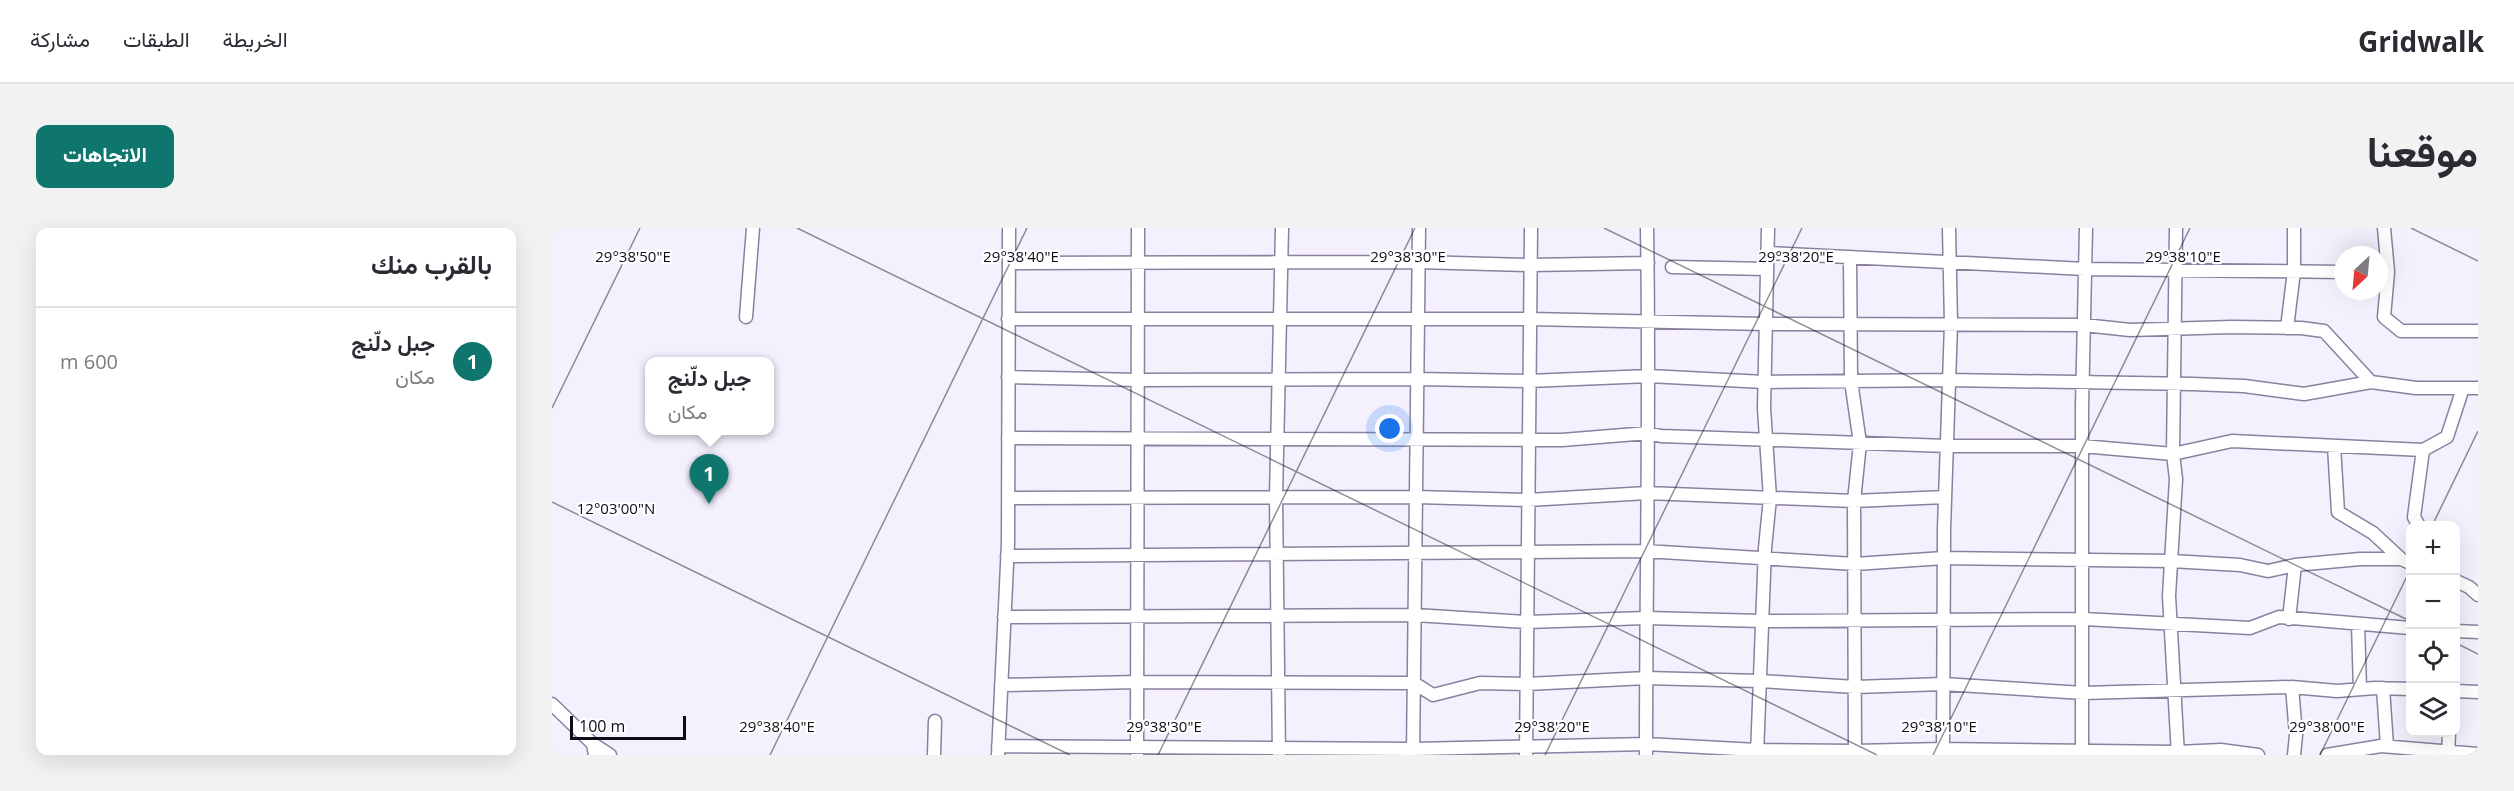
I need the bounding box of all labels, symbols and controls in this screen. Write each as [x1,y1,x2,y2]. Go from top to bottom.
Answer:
text: Gridwalk [2358,22,2484,60]
text: مشاركة [30,25,90,53]
text: الطبقات [123,25,190,53]
text: الخريطة [223,25,288,53]
text: موقعنا [2367,122,2478,179]
button: الاتجاهات [36,125,174,188]
text: بالقرب منك [371,246,492,282]
text: 29°38'50"E [595,246,671,266]
text: 29°38'40"E [983,246,1059,266]
text: 29°38'30"E [1370,246,1446,266]
text: 29°38'20"E [1758,246,1834,266]
text: 29°38'10"E [2145,246,2221,266]
north arrow [2334,246,2388,300]
text: جبل دلّنج [351,327,435,357]
text: 600 m [60,348,118,375]
text: 1 [467,348,478,375]
popup [645,357,774,435]
text: جبل دلّنج [668,362,751,392]
text: مكان [395,363,435,390]
text: مكان [668,398,707,425]
your location [1375,414,1404,443]
pin: 1 [690,454,728,504]
text: 12°03'00"N [577,498,655,518]
map controls [2406,521,2460,737]
button: + [2406,521,2460,575]
button: − [2406,575,2460,629]
button: locate [2406,629,2460,683]
button: layers [2406,683,2460,737]
scale bar [570,713,686,741]
text: 100 m [579,715,625,737]
text: 29°38'40"E [739,716,815,736]
text: 29°38'30"E [1126,716,1202,736]
text: 29°38'20"E [1514,716,1590,736]
text: 29°38'10"E [1901,716,1977,736]
text: 29°38'00"E [2289,716,2365,736]

